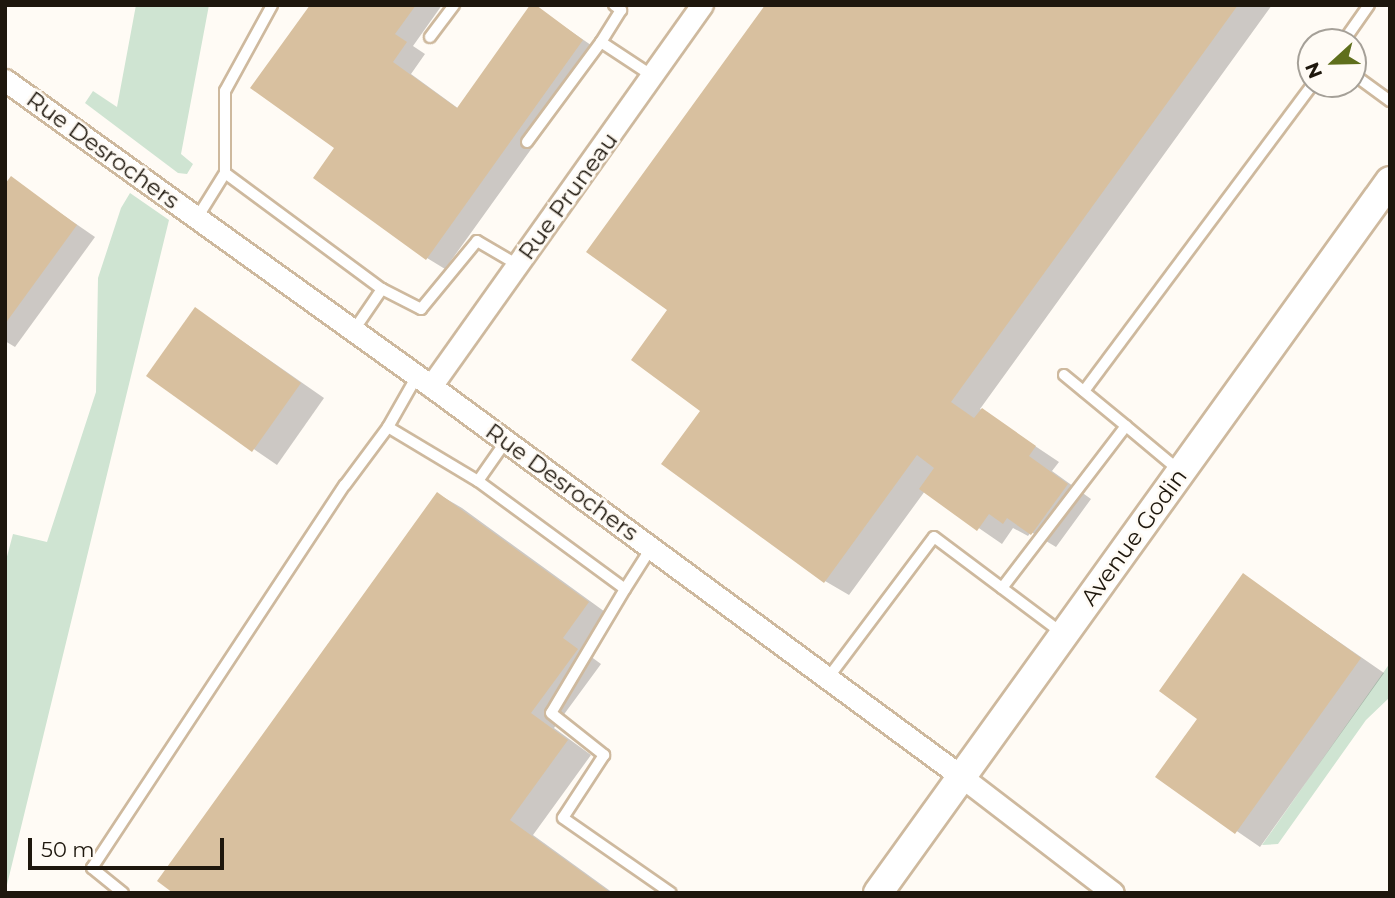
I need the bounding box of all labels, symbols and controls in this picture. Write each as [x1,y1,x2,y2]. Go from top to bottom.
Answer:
north arrow [1297,28,1367,98]
text: N [1300,59,1327,82]
street label: Rue Desrochers [21,85,185,215]
street label: Rue Pruneau [513,127,623,265]
street label: Rue Desrochers [480,417,644,547]
street label: Avenue Godin [1075,463,1193,611]
scale bar [32,824,228,868]
text: 50 m [41,837,95,862]

